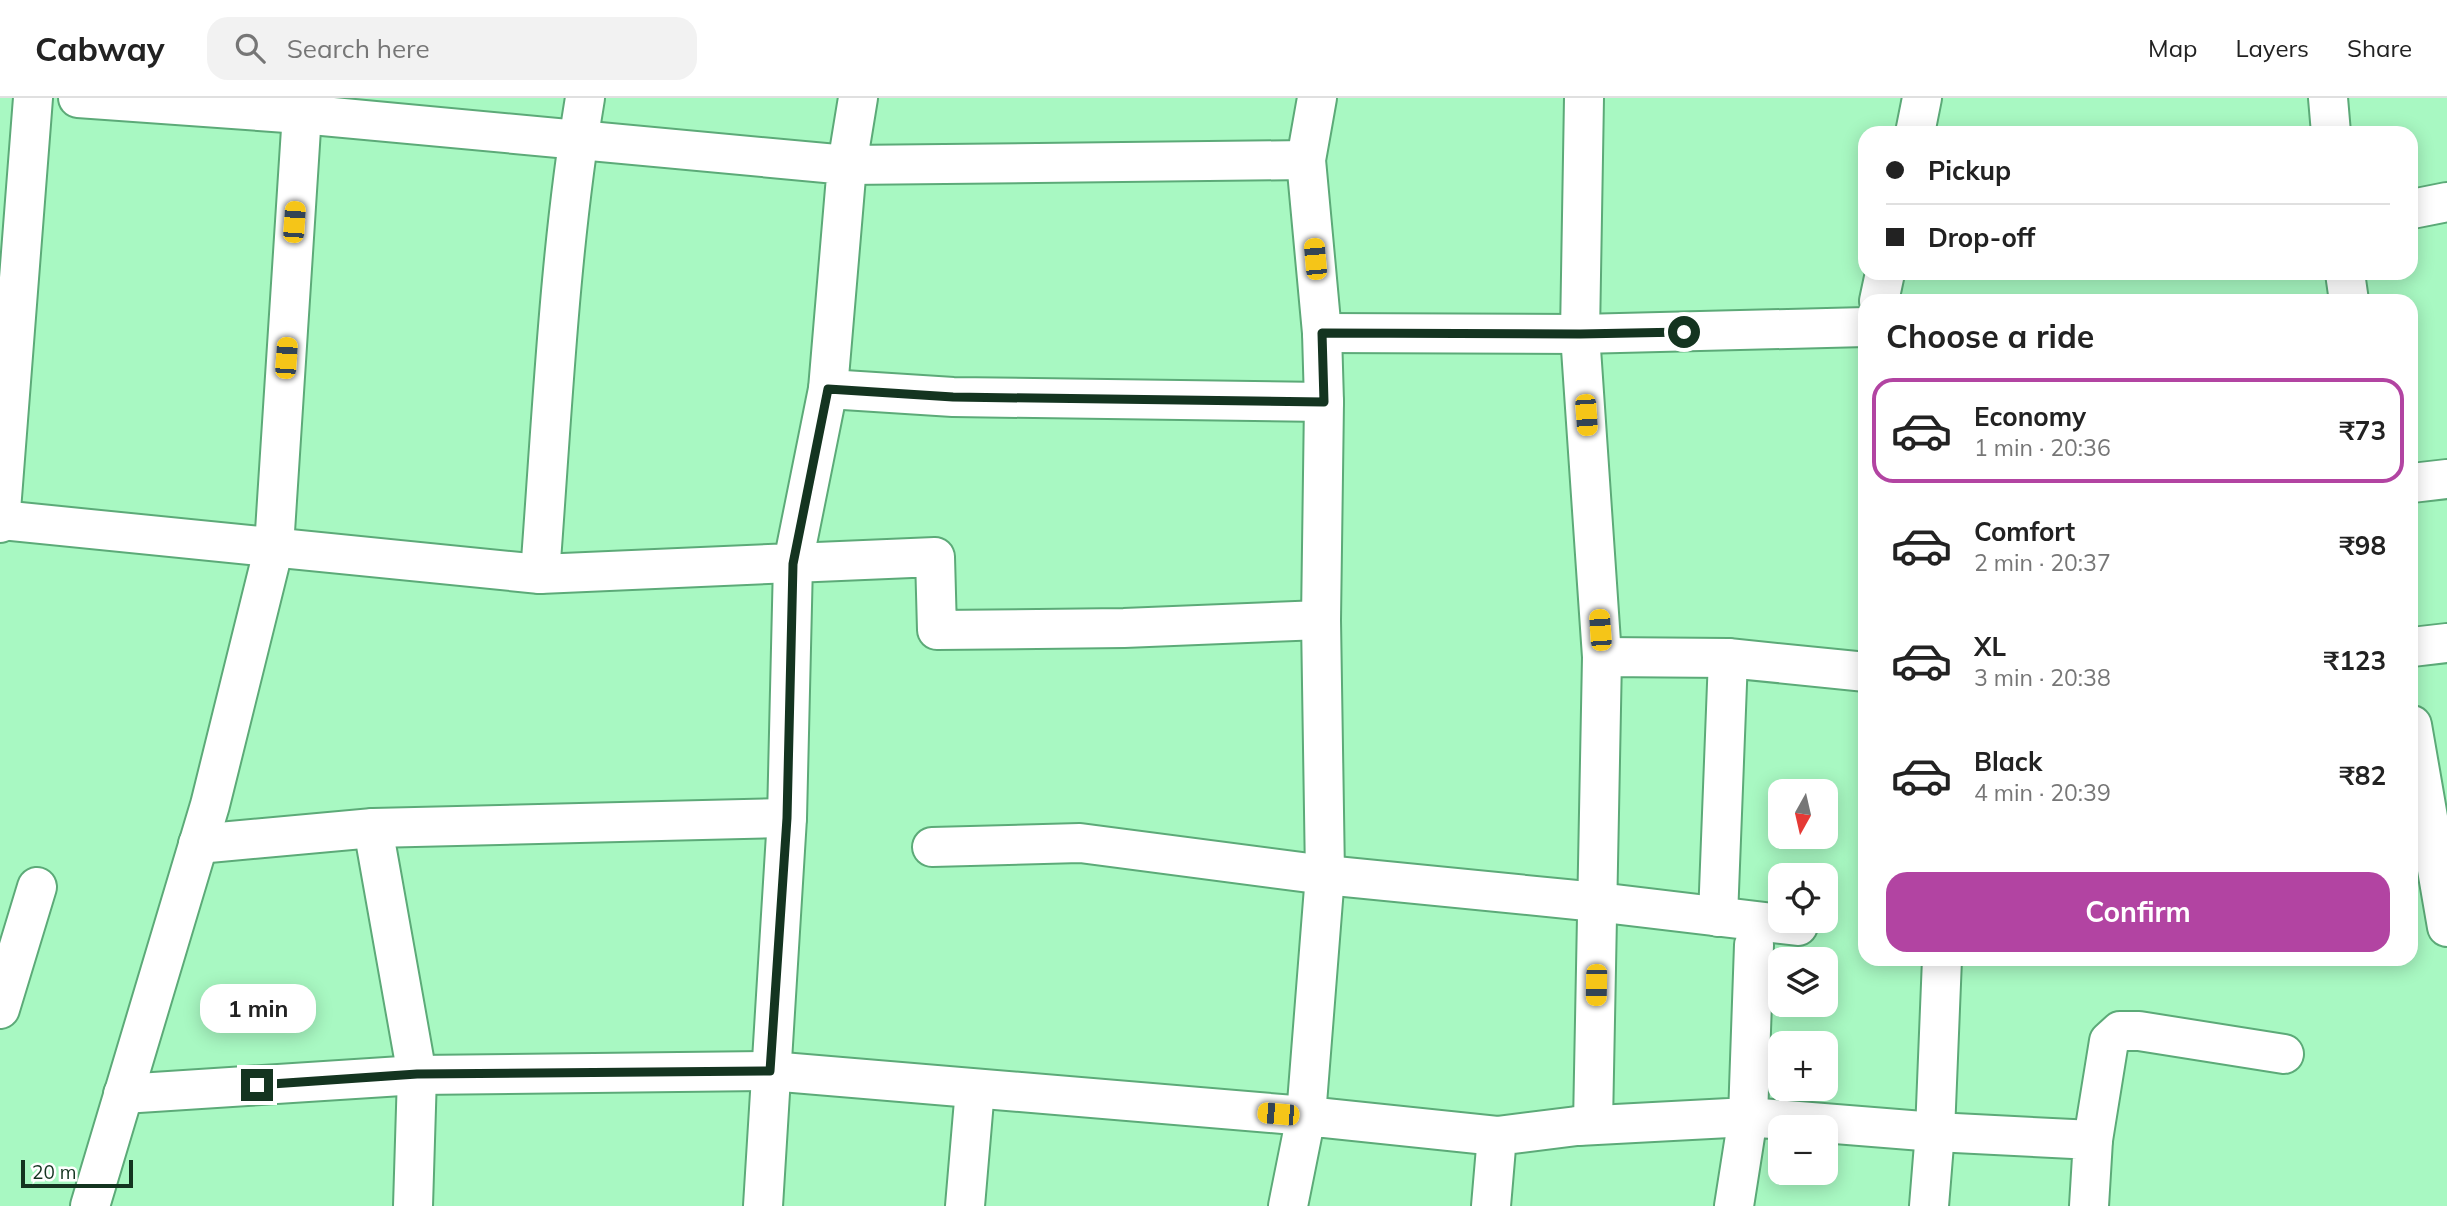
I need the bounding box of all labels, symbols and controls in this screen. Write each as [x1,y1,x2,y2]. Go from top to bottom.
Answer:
search box [207,17,697,80]
text: Cabway [35,28,165,69]
icon: search [231,29,269,67]
text: Search here [287,32,430,65]
text: Map [2148,33,2197,63]
text: Layers [2235,33,2309,63]
text: Share [2347,33,2412,63]
text: Pickup [1928,154,2011,187]
car [283,200,306,244]
text: Drop-off [1928,221,2035,254]
car [1303,237,1328,281]
route start [1668,316,1700,348]
text: Choose a ride [1886,316,2094,356]
car [275,336,298,380]
car [1575,393,1598,437]
icon: car [1890,399,1953,462]
text: Economy [1974,400,2086,433]
text: ₹73 [2339,414,2386,447]
text: 1 min · 20:36 [1974,433,2111,462]
icon: car [1890,514,1953,577]
text: Comfort [1974,515,2075,548]
text: ₹98 [2339,529,2386,562]
text: 2 min · 20:37 [1974,548,2111,577]
car [1589,608,1612,652]
icon: car [1890,629,1953,692]
text: XL [1974,630,2006,663]
text: ₹123 [2324,644,2386,677]
text: 3 min · 20:38 [1974,663,2111,692]
icon: car [1890,744,1953,807]
text: Black [1974,745,2042,778]
text: ₹82 [2339,759,2386,792]
text: 4 min · 20:39 [1974,778,2111,807]
north arrow [1768,779,1838,849]
map controls [1768,779,1838,1185]
button: locate [1768,863,1838,933]
button: Confirm [1886,872,2390,952]
button: layers [1768,947,1838,1017]
car [1586,964,1607,1006]
callout: 1 min [199,984,315,1032]
text: 1 min [228,994,288,1023]
button: + [1768,1031,1838,1101]
route end [241,1069,273,1101]
car [1257,1102,1300,1126]
button: − [1768,1115,1838,1185]
scale bar [21,1157,133,1189]
text: 20 m [32,1160,76,1184]

